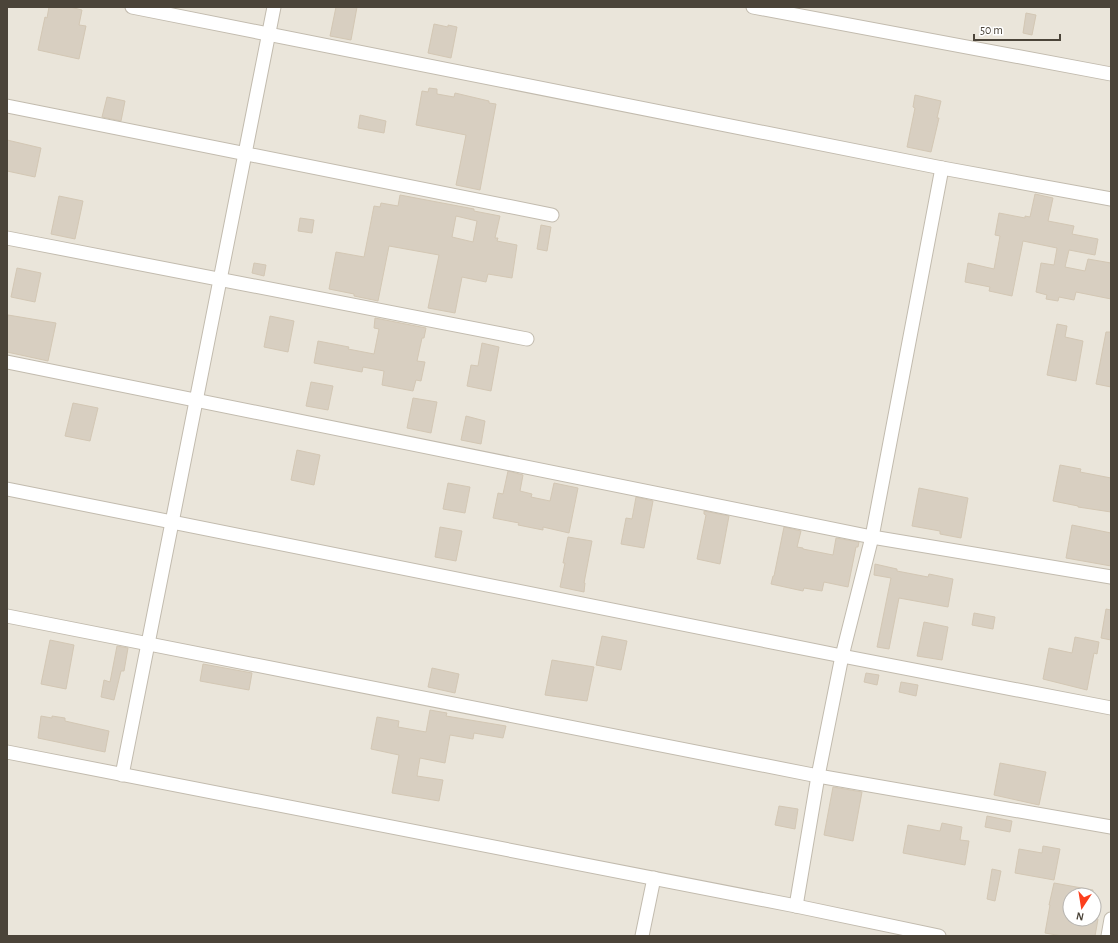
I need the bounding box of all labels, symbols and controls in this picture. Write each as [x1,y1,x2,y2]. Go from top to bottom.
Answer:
scale bar [974,16,1060,42]
text: 50 m [980,24,1003,36]
north arrow [1062,887,1102,927]
text: N [1075,910,1085,922]

